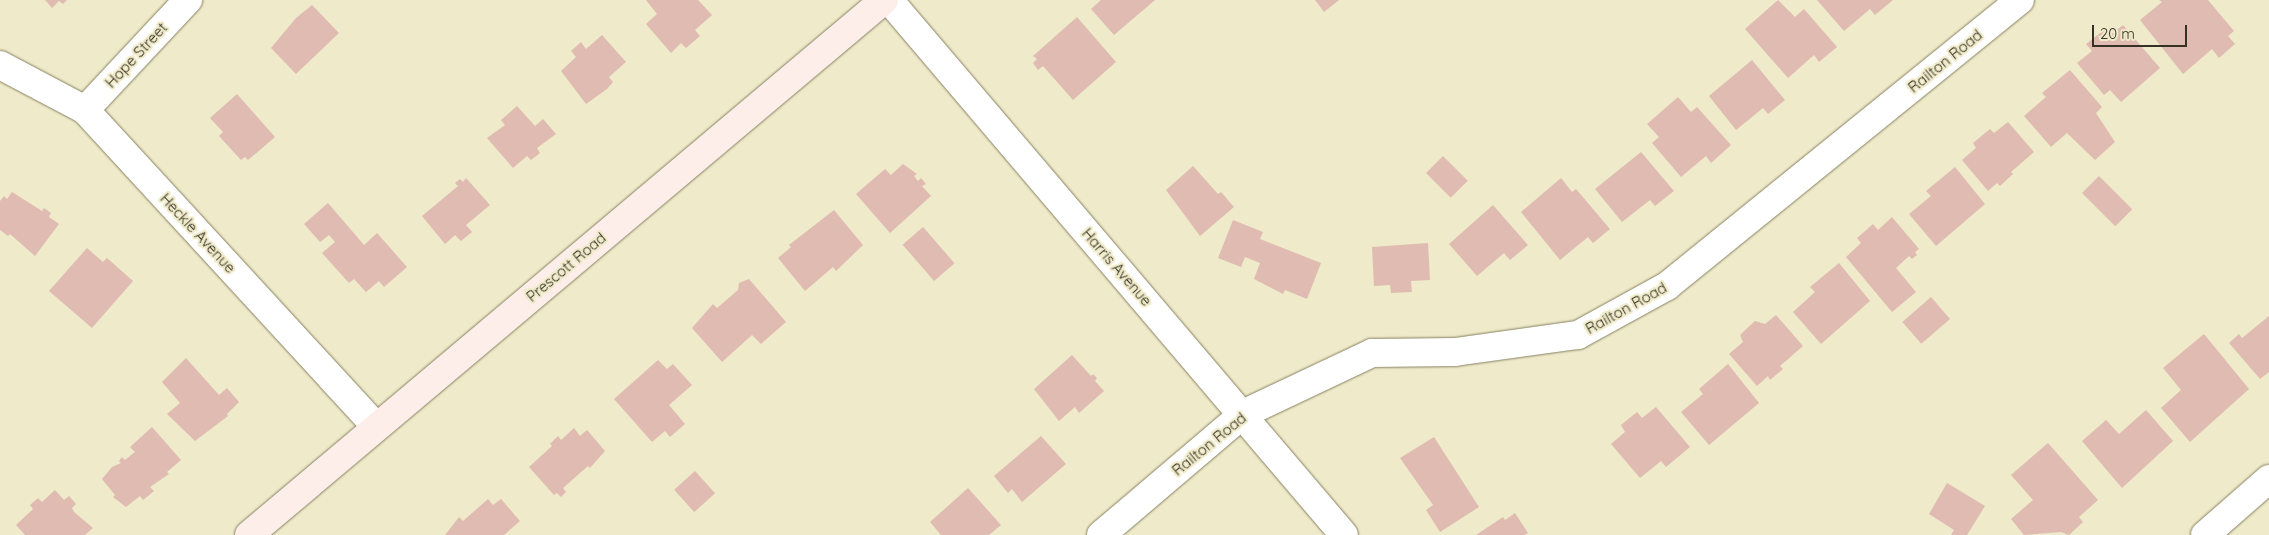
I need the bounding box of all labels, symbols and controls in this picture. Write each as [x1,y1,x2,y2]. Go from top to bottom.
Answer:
scale bar [2094,15,2189,47]
street label: Hope Street [101,19,171,91]
text: 20 m [2100,24,2135,43]
street label: Railton Road [1904,26,1986,96]
street label: Heckle Avenue [157,190,239,276]
street label: Harris Avenue [1078,224,1156,310]
street label: Prescott Road [523,229,609,305]
street label: Railton Road [1582,278,1670,338]
street label: Railton Road [1168,409,1250,479]

